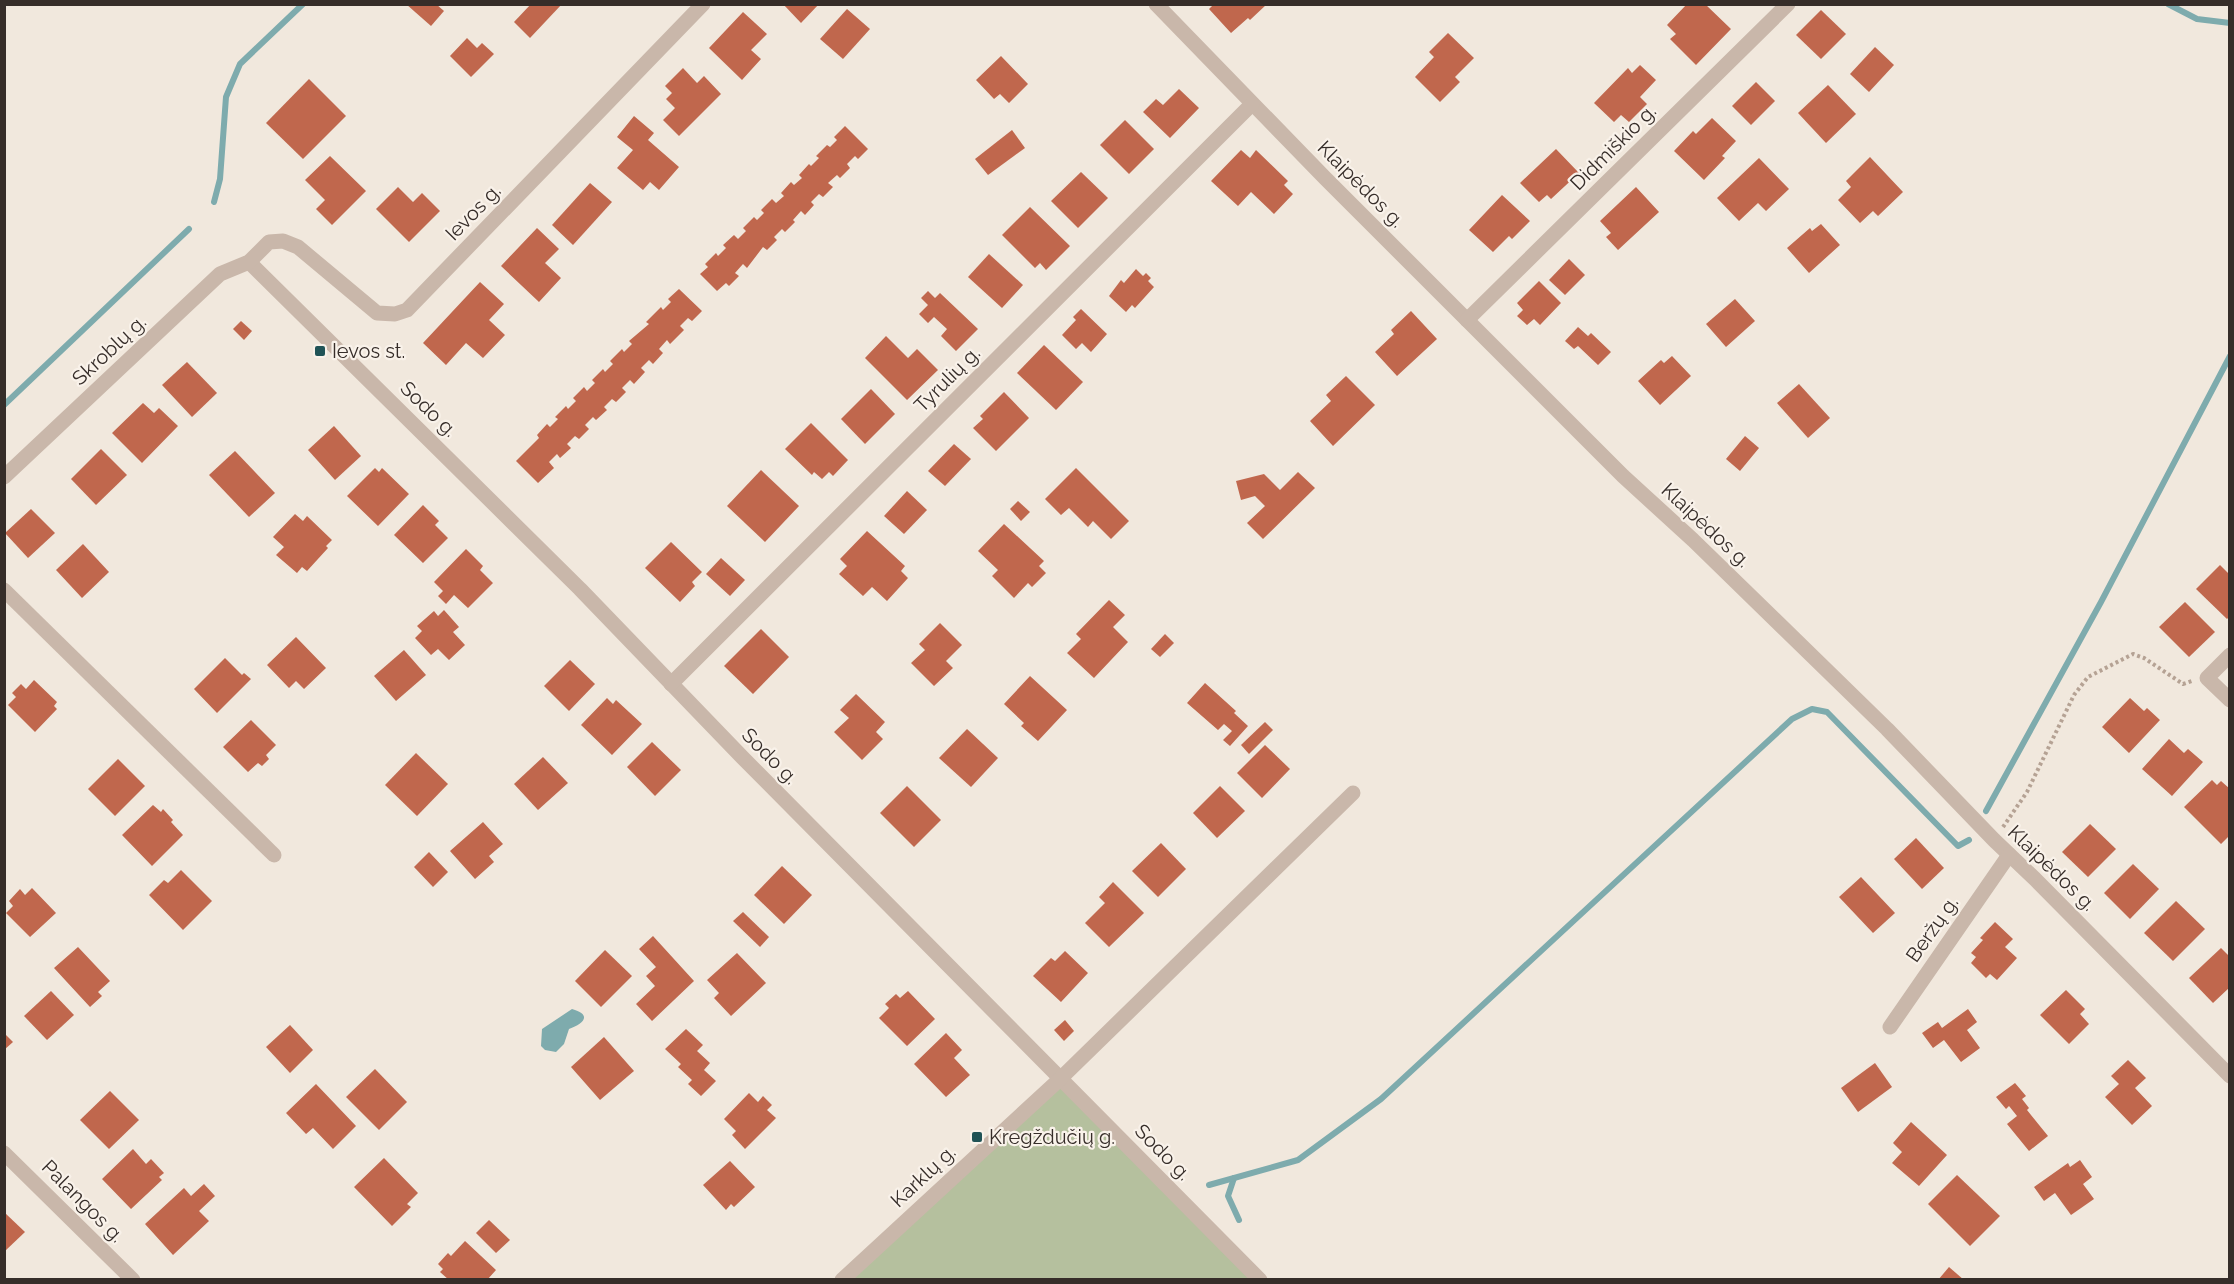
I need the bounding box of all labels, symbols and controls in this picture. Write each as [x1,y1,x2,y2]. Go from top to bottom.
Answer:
street label: Didmiškio g. [1565,99,1661,195]
street label: Klaipėdos g. [1313,136,1409,232]
street label: Ievos g. [440,179,506,245]
street label: Skroblų g. [67,310,151,390]
place label: Ievos st. [332,339,405,363]
street label: Tyrulių g. [909,341,985,417]
marker: Ievos st. [313,344,327,358]
street label: Sodo g. [396,376,462,442]
street label: Klaipėdos g. [1657,478,1755,572]
street label: Sodo g. [737,723,803,789]
street label: Klaipėdos g. [2003,820,2101,916]
street label: Beržų g. [1901,891,1963,967]
street label: Sodo g. [1130,1119,1196,1185]
place label: Kregždučių g. [989,1125,1115,1149]
marker: Kregždučių g. [970,1130,984,1144]
street label: Karklų g. [886,1140,960,1212]
street label: Palangos g. [37,1155,129,1247]

